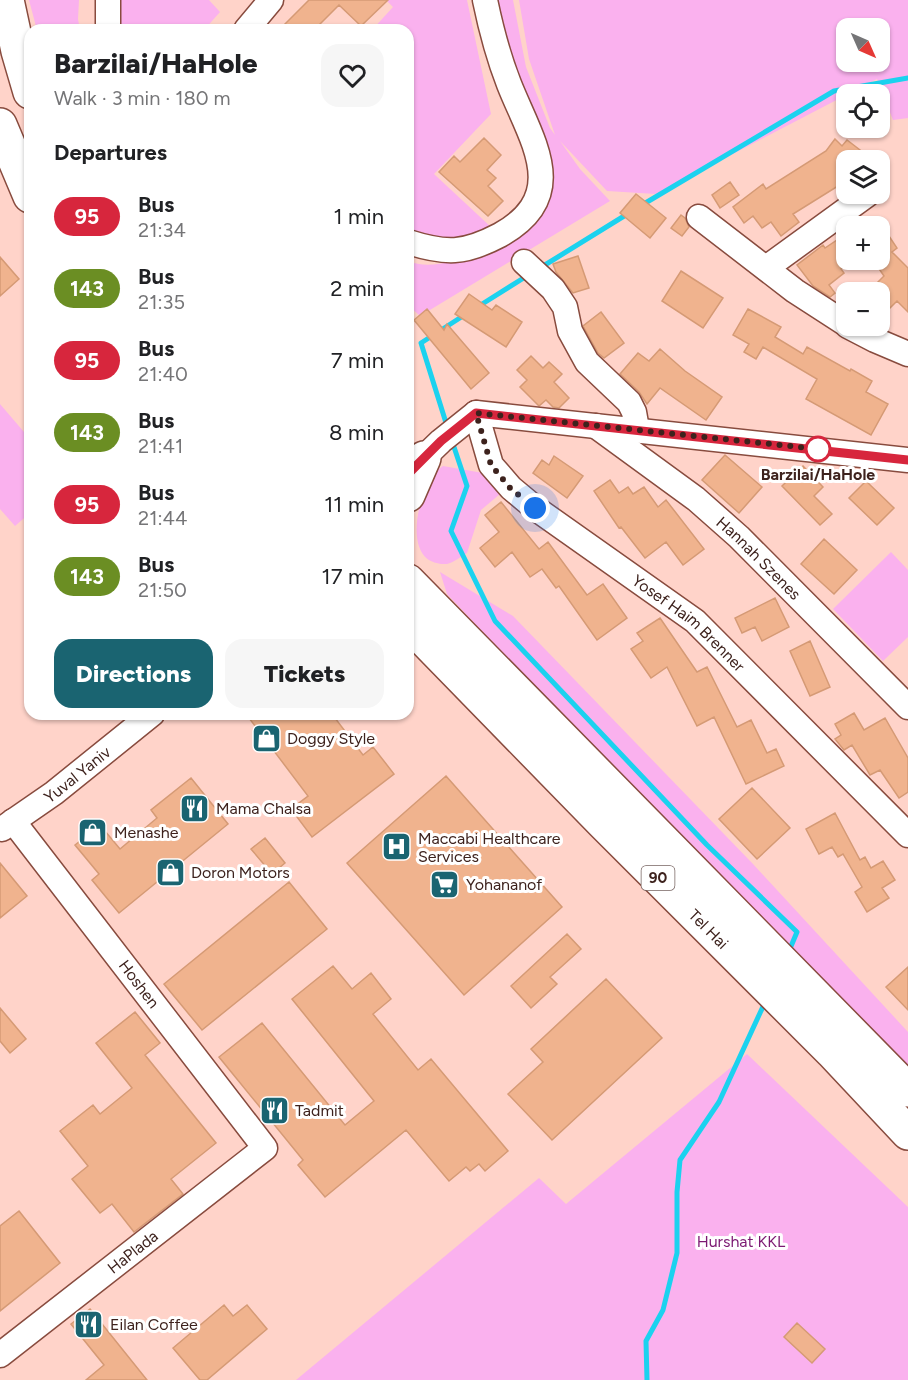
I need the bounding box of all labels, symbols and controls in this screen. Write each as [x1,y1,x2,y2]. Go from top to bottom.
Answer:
north arrow [836,18,890,72]
map controls [836,18,890,336]
button: heart [321,44,384,107]
text: Barzilai/HaHole [54,46,257,80]
button: locate [836,84,890,138]
text: Walk · 3 min · 180 m [54,86,231,110]
text: Departures [54,139,167,166]
button: layers [836,150,890,204]
text: Bus [138,191,174,218]
text: 1 min [333,203,384,230]
text: 95 [75,204,99,229]
button: + [836,216,890,270]
text: 21:34 [138,218,186,242]
text: Bus [138,263,174,290]
text: 2 min [330,275,384,302]
text: 143 [70,276,104,301]
button: − [836,282,890,336]
text: 21:35 [138,290,185,314]
text: Bus [138,335,174,362]
text: 7 min [331,347,384,374]
text: 95 [75,348,99,373]
text: 21:40 [138,362,188,386]
text: Bus [138,407,174,434]
text: 8 min [329,419,384,446]
text: 143 [70,420,104,445]
text: 21:41 [138,434,183,458]
marker: Barzilai/HaHole [805,436,831,462]
place label: Barzilai/HaHole [761,465,875,484]
text: Bus [138,479,174,506]
text: 11 min [324,491,384,518]
text: 95 [75,492,99,517]
your location [520,493,550,523]
text: 21:44 [138,506,187,530]
street label: Hannah Szenes [713,512,805,603]
text: Bus [138,551,174,578]
text: 17 min [322,563,384,590]
text: 143 [70,564,104,589]
street label: Yosef Haim Brenner [629,570,749,676]
text: 21:50 [138,578,187,602]
button: Directions [54,639,213,708]
button: Tickets [225,639,384,708]
shop icon: Doggy Style [250,722,282,754]
place label: Doggy Style [287,729,375,748]
street label: Yuval Yaniv [40,741,115,807]
restaurant icon: Mama Chalsa [179,792,211,824]
place label: Mama Chalsa [216,799,311,818]
shop icon: Menashe [77,816,109,848]
place label: Menashe [114,823,179,842]
place label: Maccabi Healthcare Services [418,829,561,866]
hospital icon: Maccabi Healthcare Services [381,831,413,863]
shop icon: Doron Motors [154,856,186,888]
place label: Doron Motors [191,863,290,882]
road number: 90 [642,866,674,890]
supermarket icon: Yohananof [429,868,461,900]
place label: Yohananof [466,875,542,894]
street label: Tel Hai [685,905,733,953]
street label: Hoshen [115,956,163,1012]
restaurant icon: Tadmit [258,1094,290,1126]
place label: Tadmit [295,1101,344,1120]
street label: HaPlada [103,1226,161,1277]
park label: Hurshat KKL [697,1232,786,1251]
restaurant icon: Eilan Coffee [73,1308,105,1340]
place label: Eilan Coffee [110,1315,198,1334]

